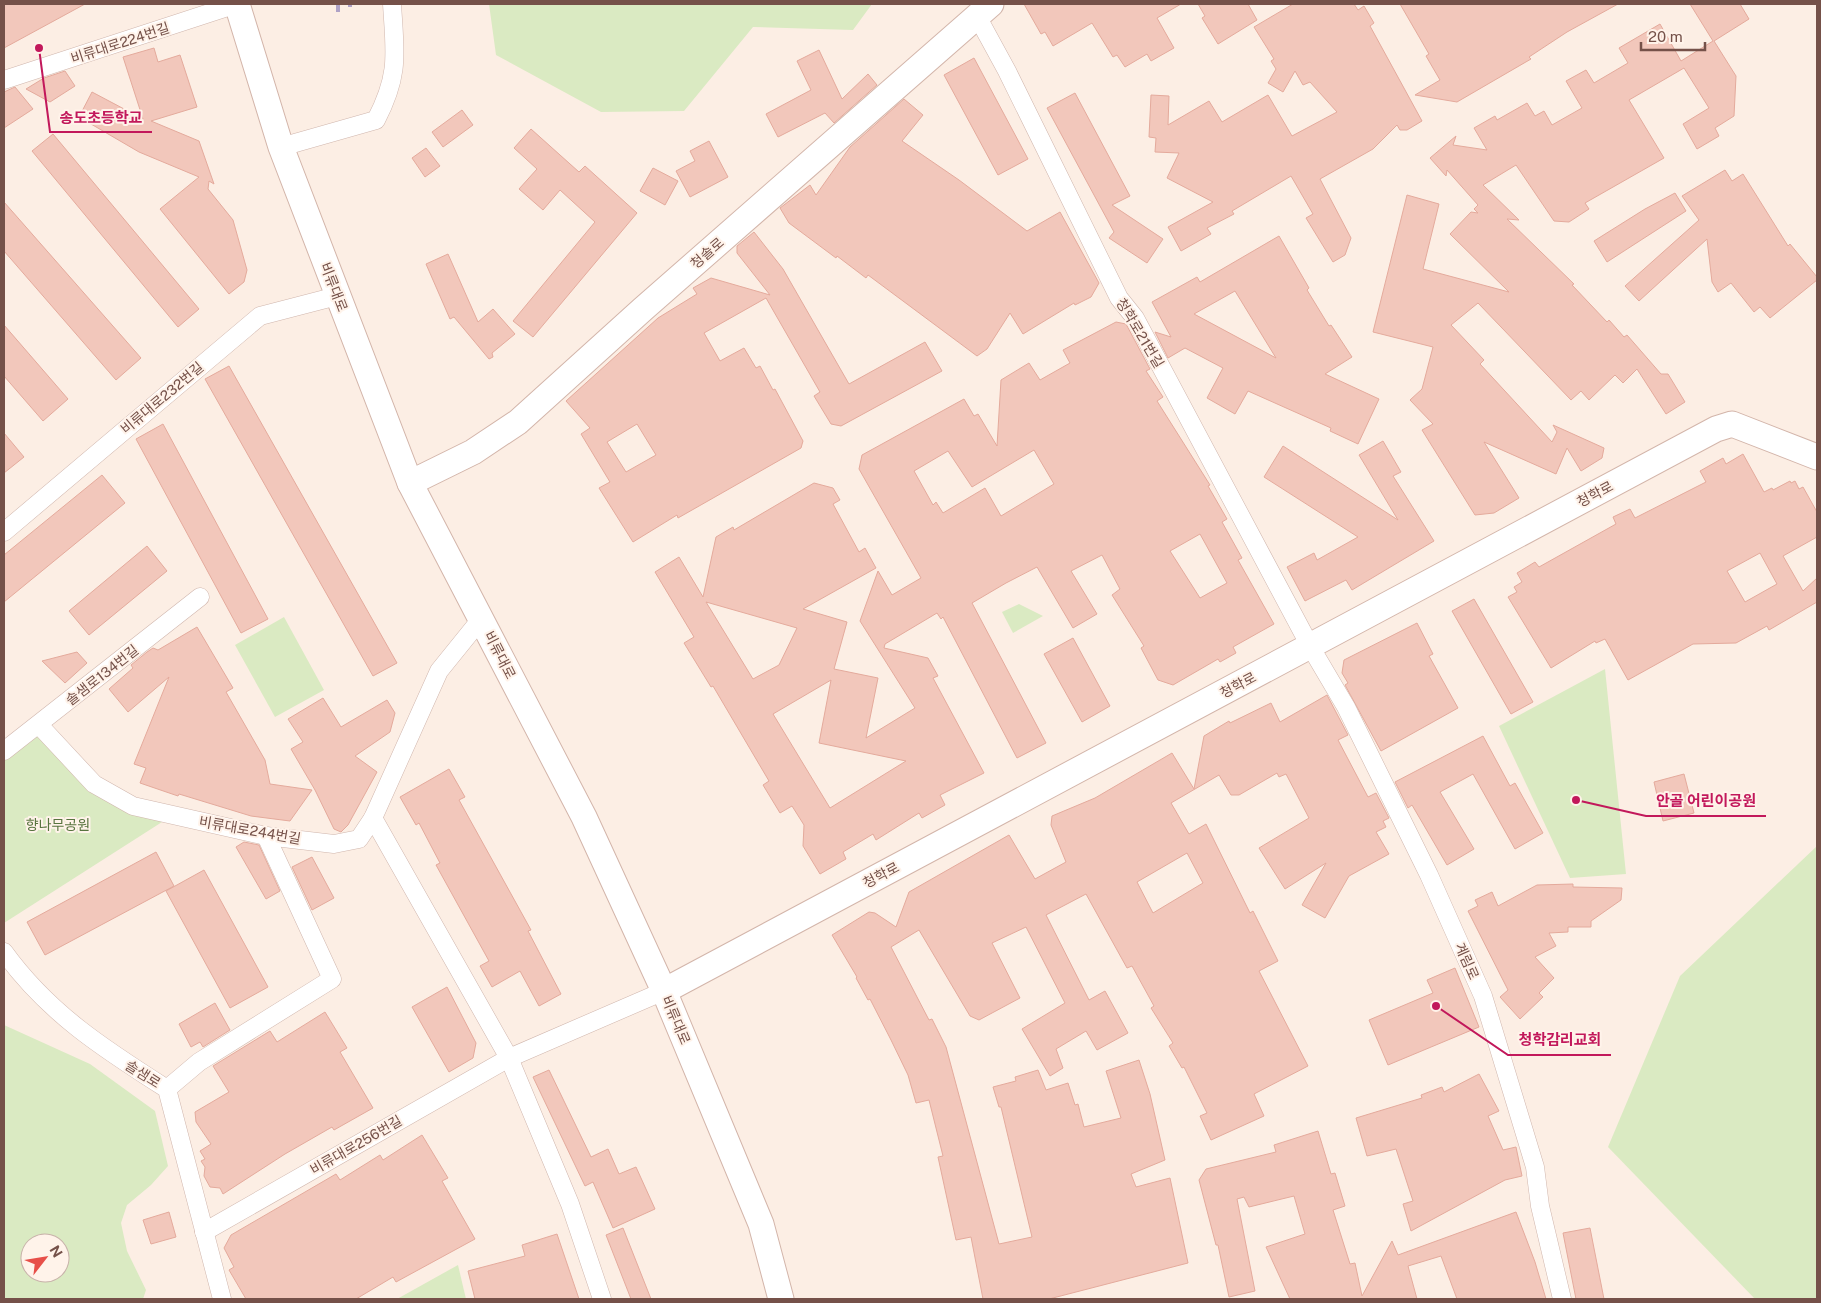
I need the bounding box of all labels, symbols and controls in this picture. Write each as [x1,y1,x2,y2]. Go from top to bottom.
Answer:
street label: 비류대로224번길 [69,20,171,66]
scale bar [1641,20,1705,52]
text: 20 m [1648,28,1683,45]
callout: 송도초등학교 [50,102,152,132]
text: 송도초등학교 [60,109,143,126]
street label: 청솔로 [687,234,727,272]
street label: 비류대로 [317,260,351,314]
street label: 청학로21번길 [1113,295,1167,371]
street label: 비류대로232번길 [117,359,207,437]
street label: 청학로 [1574,478,1616,510]
street label: 비류대로 [481,628,519,682]
street label: 솔샘로134번길 [63,642,141,708]
street label: 청학로 [1217,669,1259,701]
callout: 안골 어린이공원 [1646,786,1766,816]
text: 안골 어린이공원 [1656,792,1756,809]
street label: 비류대로244번길 [198,813,302,847]
park label: 향나무공원 [26,817,90,833]
street label: 청학로 [860,859,902,891]
street label: 계림로 [1452,940,1482,982]
street label: 비류대로 [659,993,693,1047]
callout: 청학감리교회 [1508,1025,1611,1055]
text: 청학감리교회 [1519,1031,1601,1048]
street label: 솔샘로 [122,1057,164,1091]
street label: 비류대로256번길 [307,1112,405,1178]
north arrow [20,1233,70,1283]
text: N [46,1242,66,1260]

